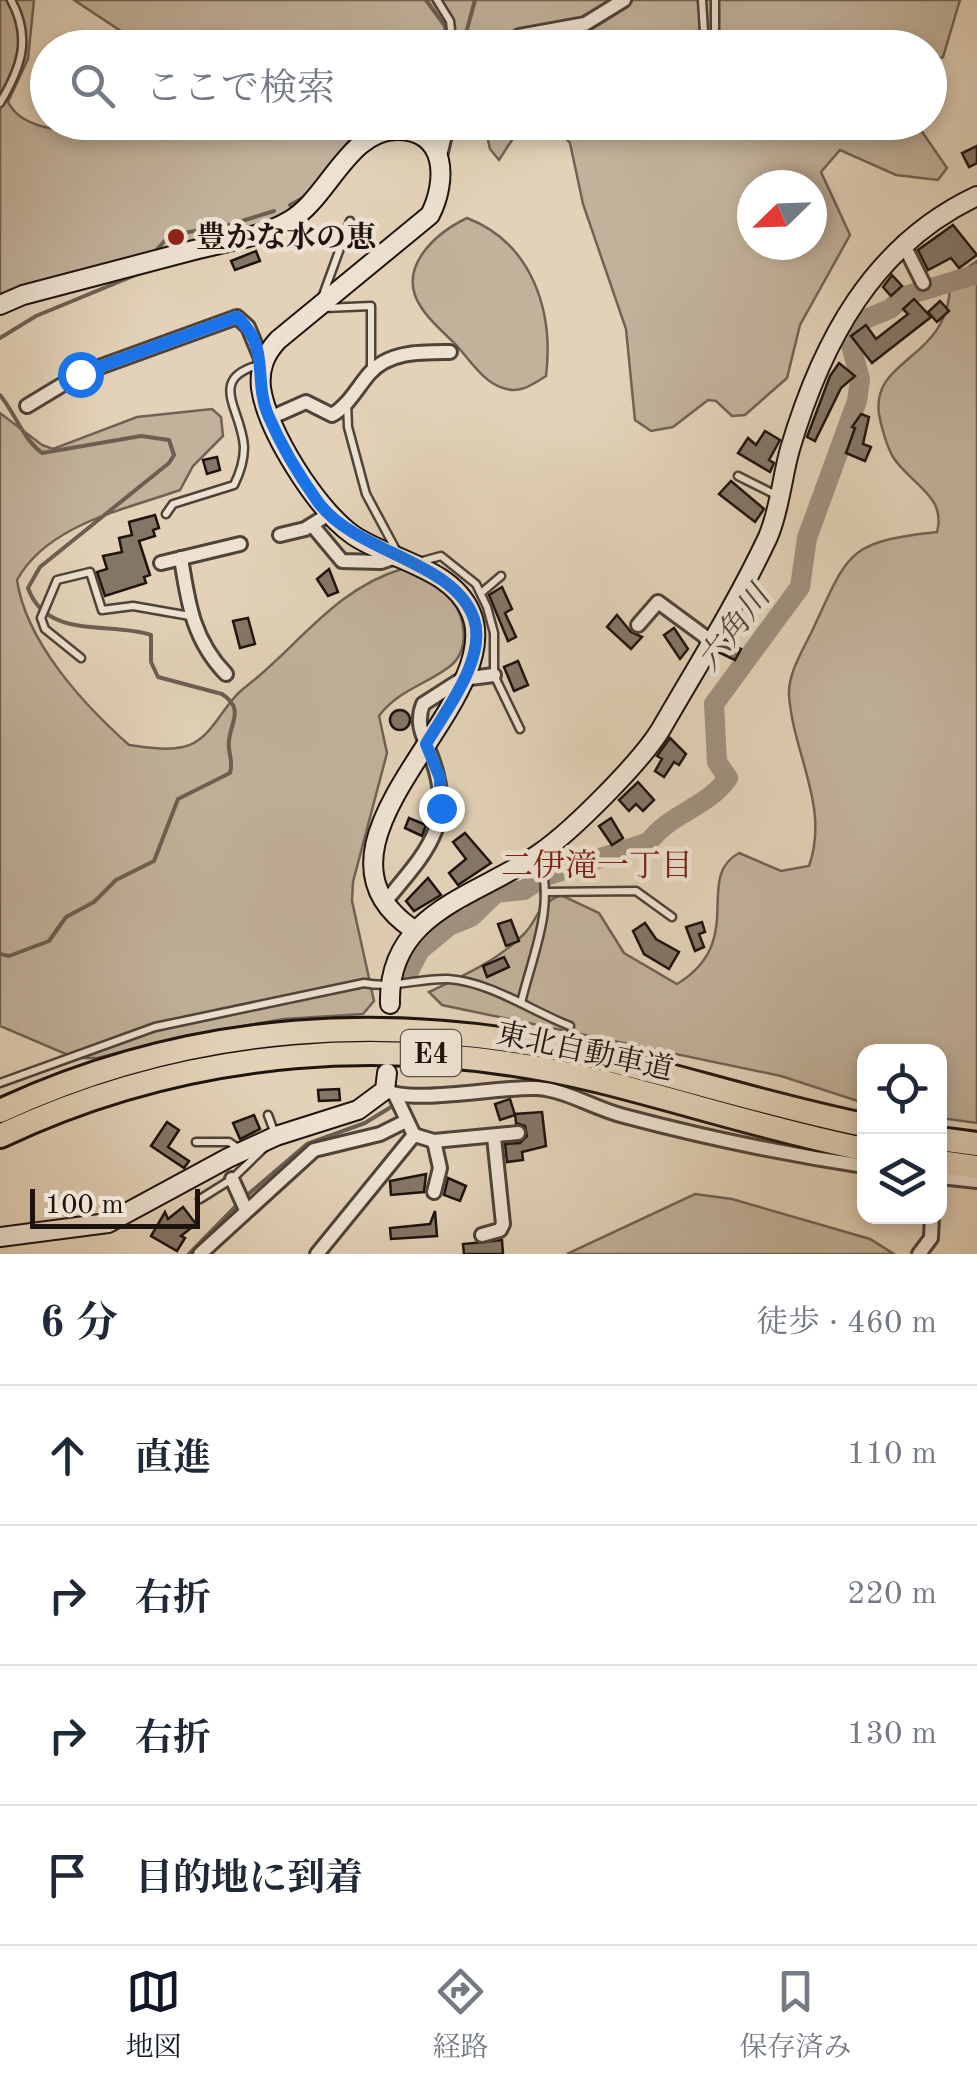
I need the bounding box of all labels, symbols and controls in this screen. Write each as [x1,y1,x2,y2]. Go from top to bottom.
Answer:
search box [30,30,947,140]
icon: search [65,58,120,113]
text: ここで検索 [145,71,335,109]
north arrow [737,170,827,260]
place label: 豊かな水の恵 [196,221,376,254]
marker: 豊かな水の恵 [165,226,187,248]
route start [58,352,104,398]
water label: 六角川 [691,578,779,678]
route end [419,786,465,832]
district label: 二伊滝一丁目 [501,849,693,884]
street label: 東北自動車道 [493,1017,676,1086]
road number: E4 [401,1030,461,1076]
map controls [857,1044,947,1224]
button: locate [857,1044,947,1134]
button: layers [857,1134,947,1224]
scale bar [30,1184,200,1228]
text: 100 m [45,1192,124,1220]
text: 6 分 [40,1304,118,1346]
text: 徒歩 · 460 m [756,1308,937,1340]
icon: ahead [40,1428,95,1483]
text: 110 m [847,1439,937,1471]
text: 直進 [135,1441,211,1479]
icon: right [40,1568,95,1623]
text: 220 m [847,1579,937,1611]
text: 右折 [135,1581,211,1619]
icon: right [40,1708,95,1763]
text: 130 m [847,1719,937,1751]
text: 右折 [135,1721,211,1759]
icon: arrive [40,1848,95,1903]
text: 目的地に到着 [135,1861,363,1899]
tab: 地図 [125,1964,182,2067]
tab: 経路 [432,1964,489,2067]
tab: 保存済み [739,1964,852,2067]

